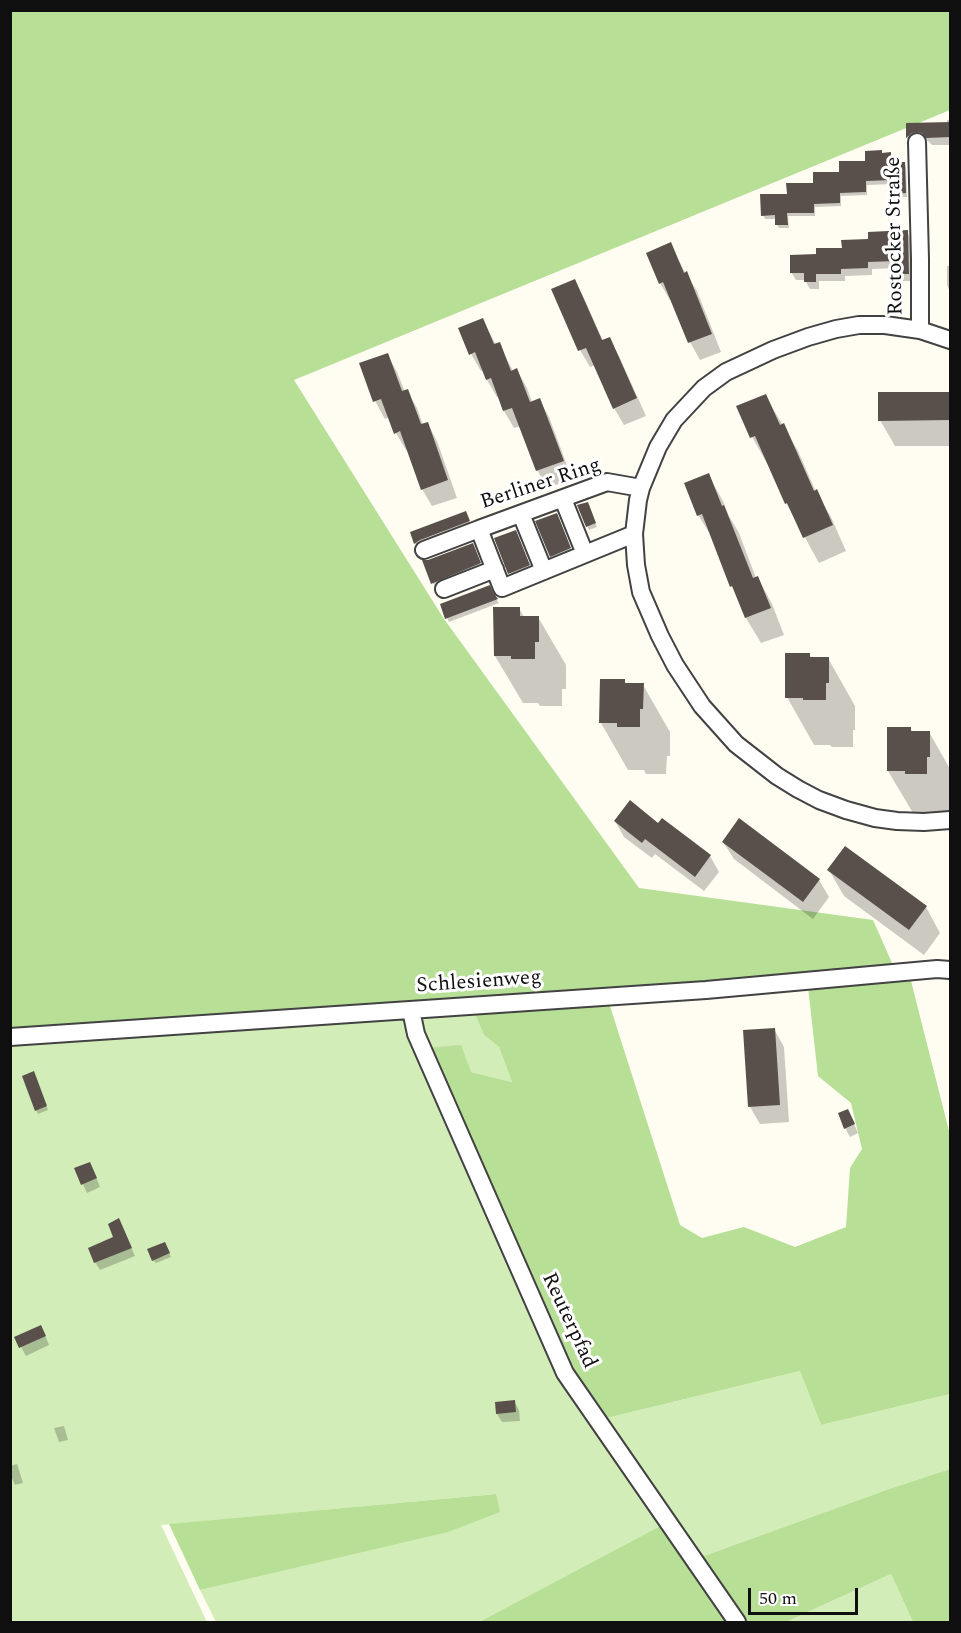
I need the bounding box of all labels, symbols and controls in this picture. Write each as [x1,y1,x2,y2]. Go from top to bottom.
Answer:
street label: Rostocker Straße [882,156,910,316]
street label: Berliner Ring [478,454,604,516]
street label: Schlesienweg [416,966,542,1000]
street label: Reuterpfad [535,1269,601,1373]
scale bar [751,1576,860,1614]
text: 50 m [759,1585,797,1612]

